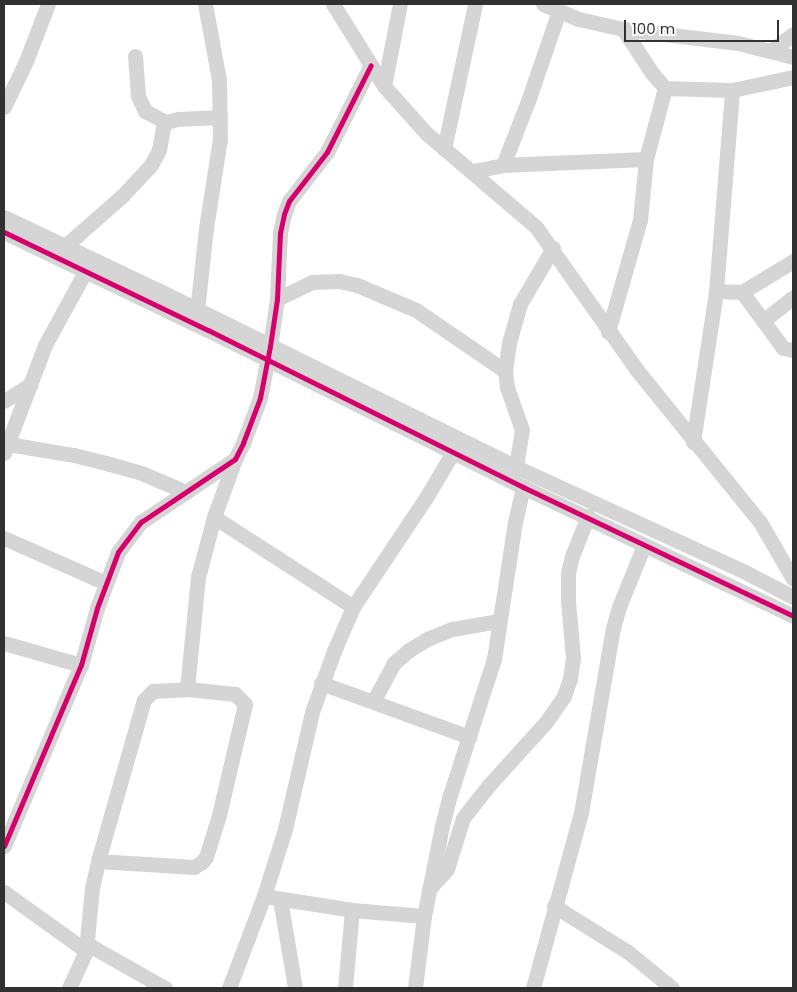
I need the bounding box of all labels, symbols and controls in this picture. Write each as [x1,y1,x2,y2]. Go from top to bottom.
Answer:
scale bar [627,10,782,42]
text: 100 m [632,18,675,39]

